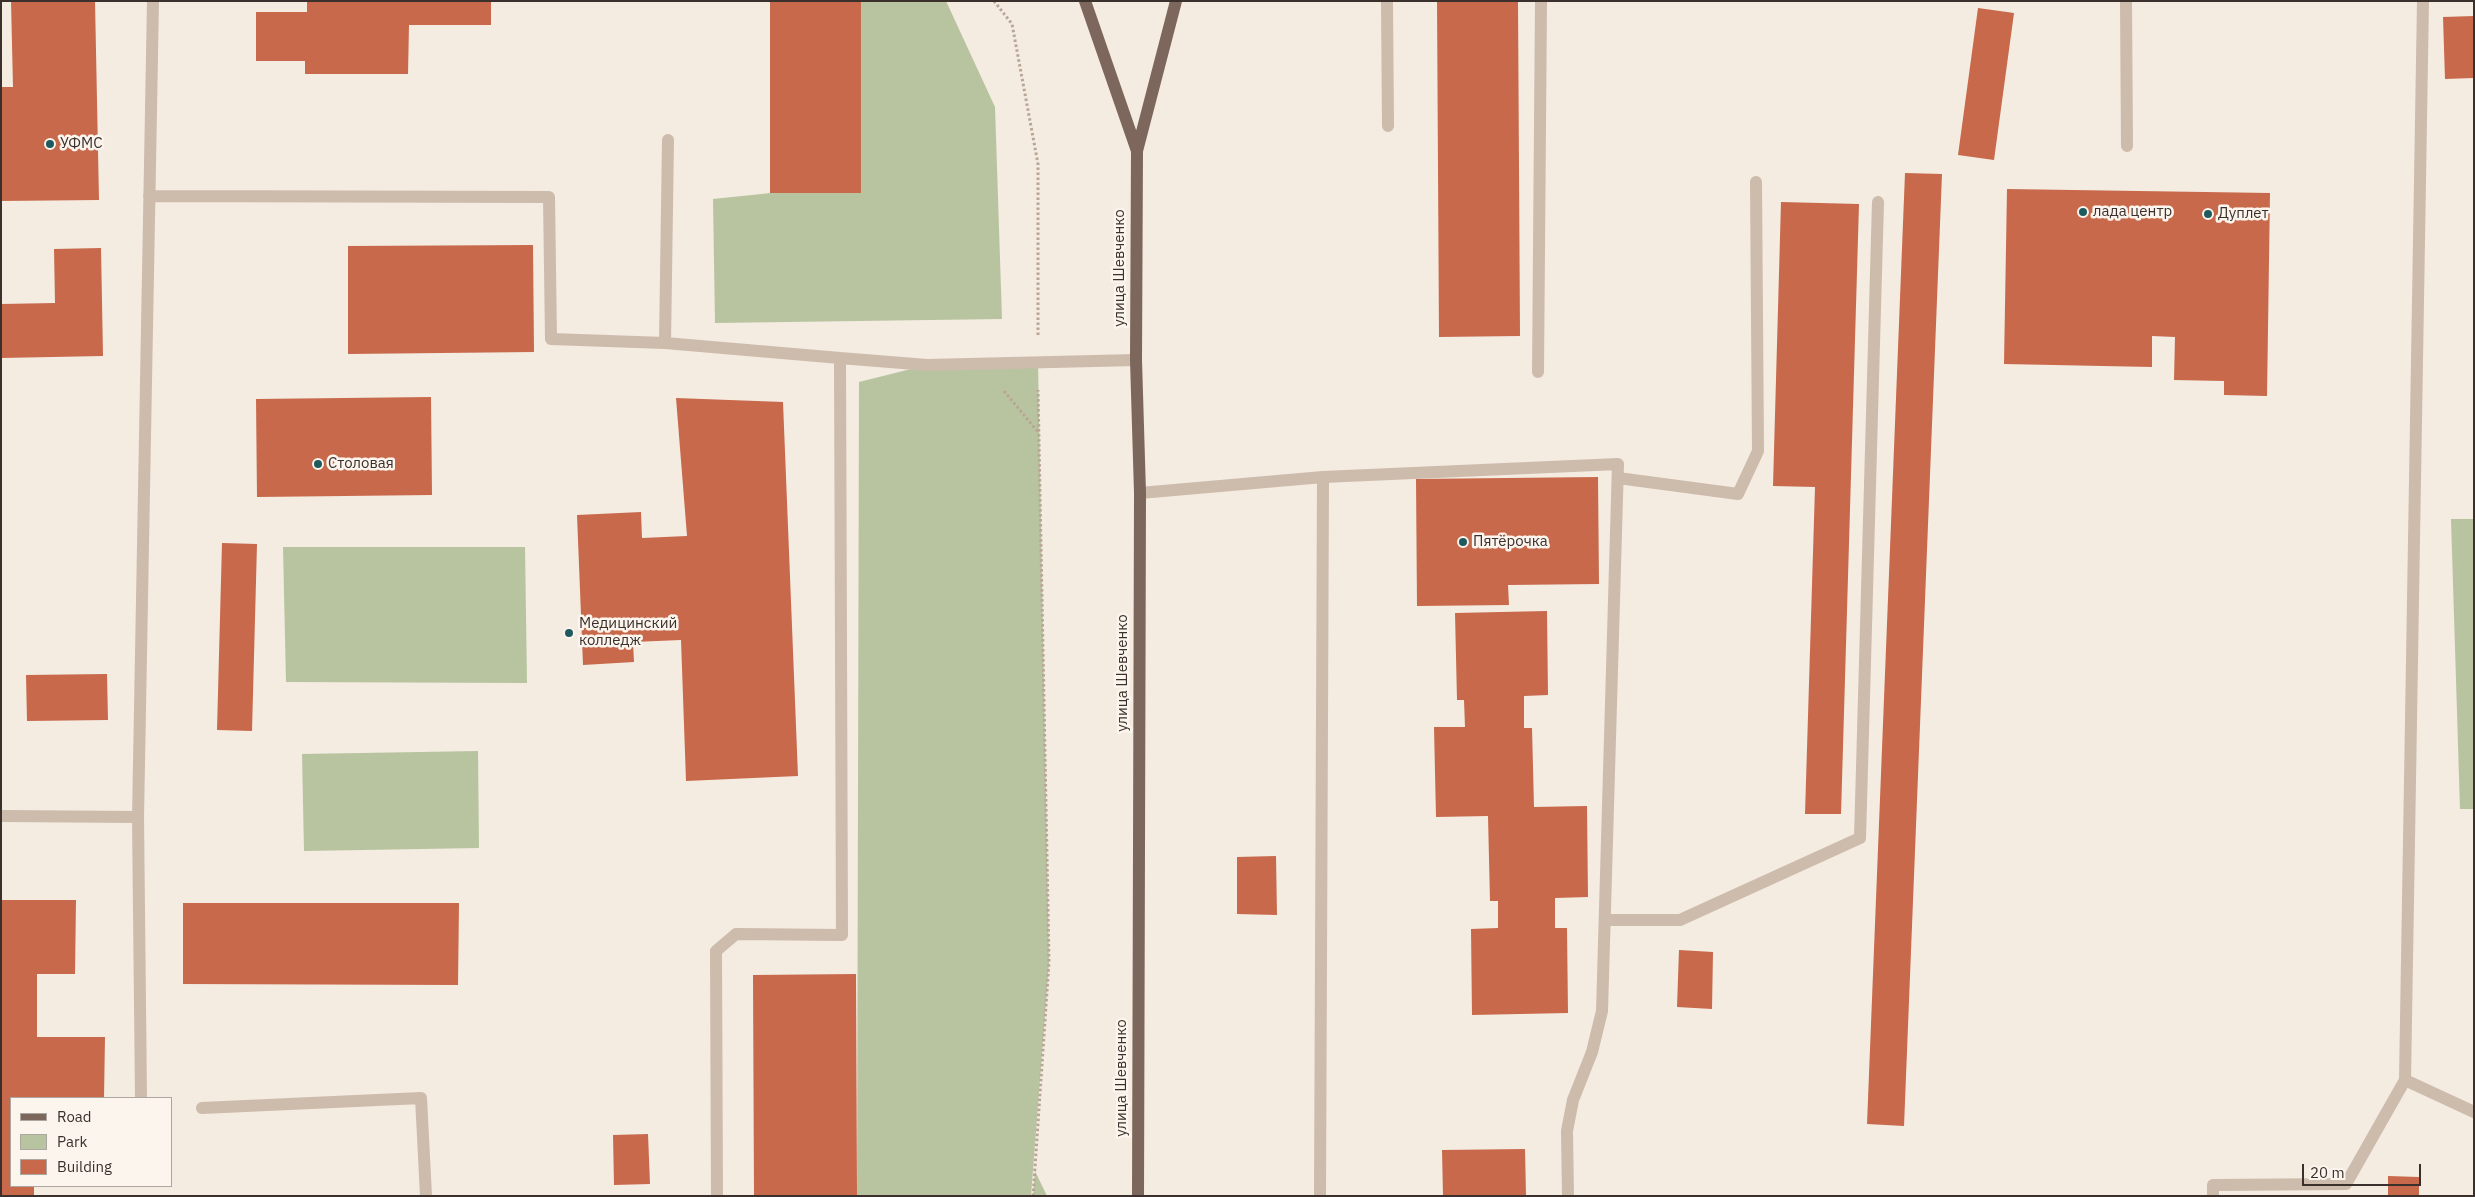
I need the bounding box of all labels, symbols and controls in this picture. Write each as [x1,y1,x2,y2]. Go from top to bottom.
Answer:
place label: УФМС [60,135,103,153]
marker: УФМС [44,138,56,150]
place label: лада центр [2093,203,2172,221]
place label: Дуплет [2218,205,2268,223]
marker: лада центр [2077,206,2089,218]
marker: Дуплет [2202,208,2214,220]
street label: улица Шевченко [1111,209,1129,327]
place label: Столовая [328,455,394,473]
marker: Столовая [312,458,324,470]
place label: Пятёрочка [1473,533,1548,551]
marker: Пятёрочка [1457,536,1469,548]
street label: улица Шевченко [1114,614,1132,732]
place label: Медицинский колледж [579,615,677,650]
marker: Медицинский колледж [563,627,575,639]
street label: улица Шевченко [1113,1019,1131,1137]
legend [10,1097,172,1187]
text: Road [57,1107,92,1126]
text: Park [57,1132,87,1151]
scale bar [2305,1154,2424,1186]
text: Building [57,1157,112,1176]
text: 20 m [2310,1163,2345,1182]

